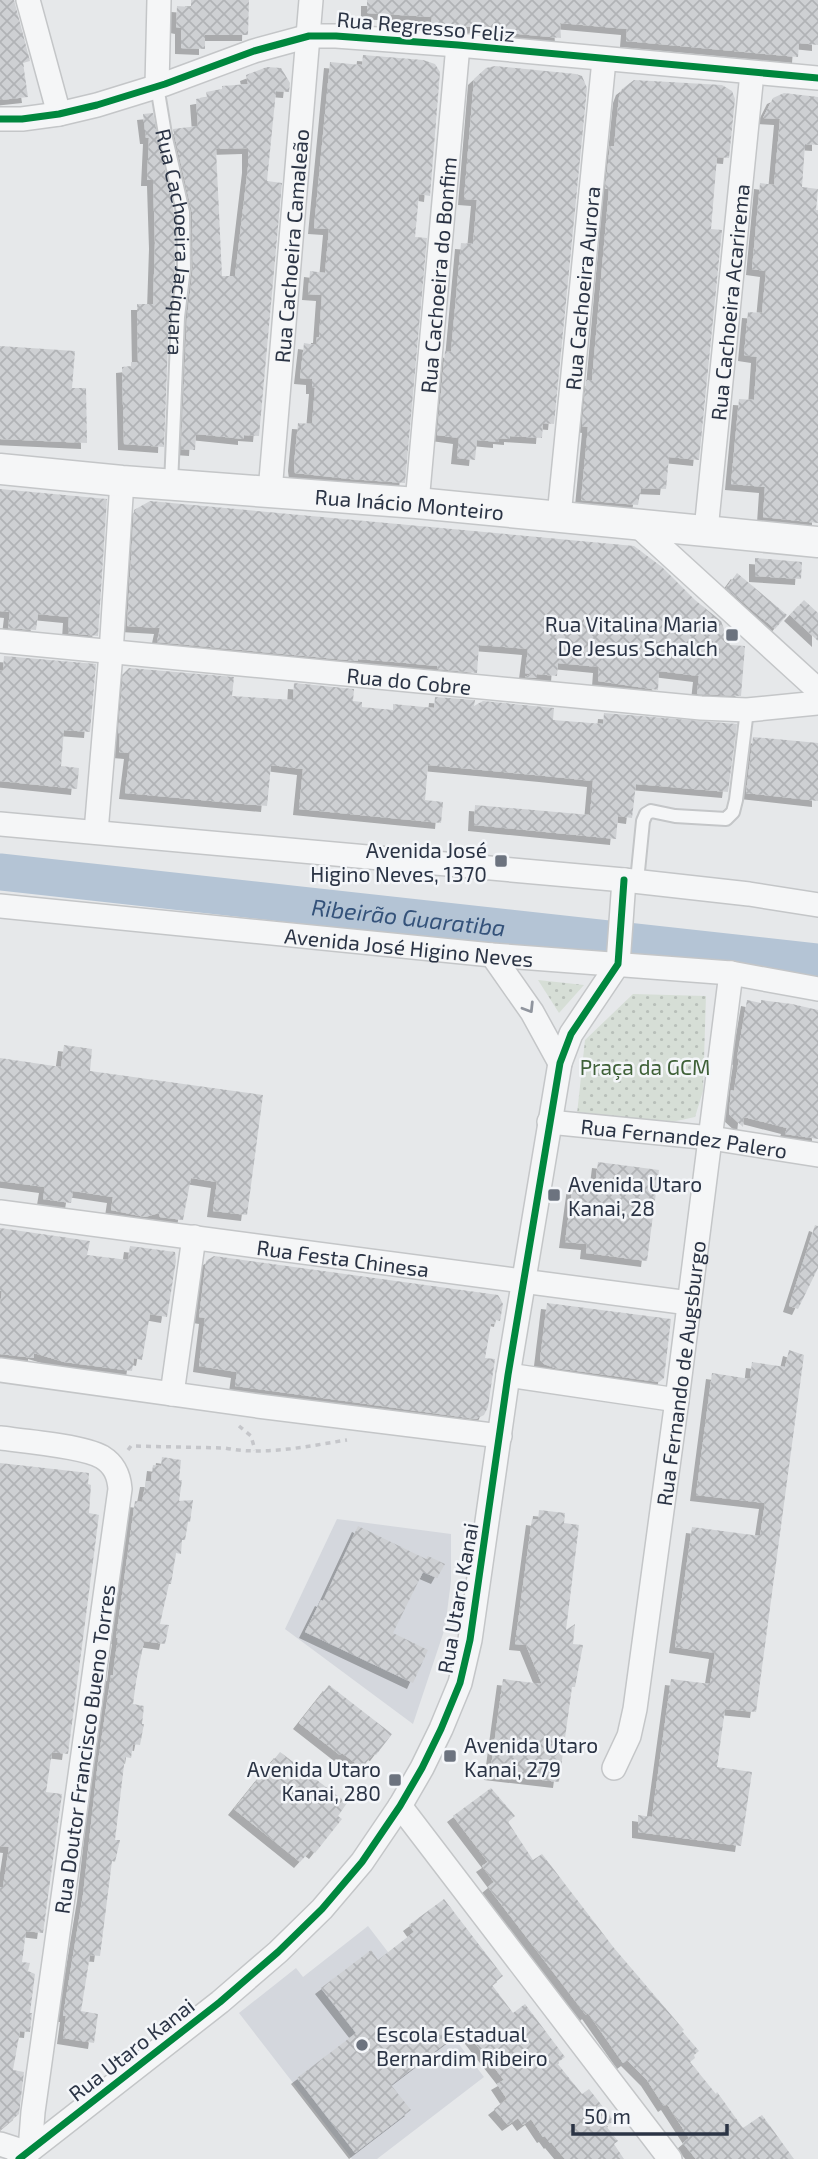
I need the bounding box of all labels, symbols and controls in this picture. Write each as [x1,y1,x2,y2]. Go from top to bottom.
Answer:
street label: Rua Regresso Feliz [336,6,516,46]
street label: Rua Cachoeira Jaciquara [152,126,197,356]
street label: Rua Cachoeira Camaleão [268,128,313,364]
street label: Rua Cachoeira do Bonfim [414,156,460,394]
street label: Rua Cachoeira Acarirema [705,183,753,422]
street label: Rua Cachoeira Aurora [559,185,604,391]
street label: Rua Inácio Monteiro [314,483,505,524]
place label: Rua Vitalina Maria De Jesus Schalch [545,611,718,660]
marker: Rua Vitalina Maria De Jesus Schalch [724,627,740,643]
street label: Rua do Cobre [346,662,473,699]
place label: Avenida José Higino Neves, 1370 [310,837,487,886]
marker: Avenida José Higino Neves, 1370 [493,853,509,869]
water label: Ribeirão Guaratiba [310,892,507,942]
street label: Avenida José Higino Neves [283,922,534,971]
one-way arrow [520,1000,533,1013]
park label: Praça da GCM [580,1054,710,1081]
street label: Rua Fernandez Palero [580,1113,789,1162]
place label: Avenida Utaro Kanai, 28 [568,1171,702,1220]
marker: Avenida Utaro Kanai, 28 [546,1187,562,1203]
street label: Rua Festa Chinesa [255,1234,431,1281]
street label: Rua Fernando de Augsburgo [650,1239,710,1507]
street label: Rua Utaro Kanai [431,1521,483,1675]
street label: Rua Doutor Francisco Bueno Torres [48,1583,120,1915]
place label: Avenida Utaro Kanai, 279 [464,1732,598,1781]
marker: Avenida Utaro Kanai, 279 [442,1748,458,1764]
place label: Avenida Utaro Kanai, 280 [247,1756,381,1805]
marker: Avenida Utaro Kanai, 280 [387,1772,403,1788]
street label: Rua Utaro Kanai [63,1992,199,2106]
place label: Escola Estadual Bernardim Ribeiro [376,2021,548,2070]
marker: Escola Estadual Bernardim Ribeiro [354,2037,370,2053]
scale bar [573,2092,727,2136]
text: 50 m [584,2103,631,2128]

